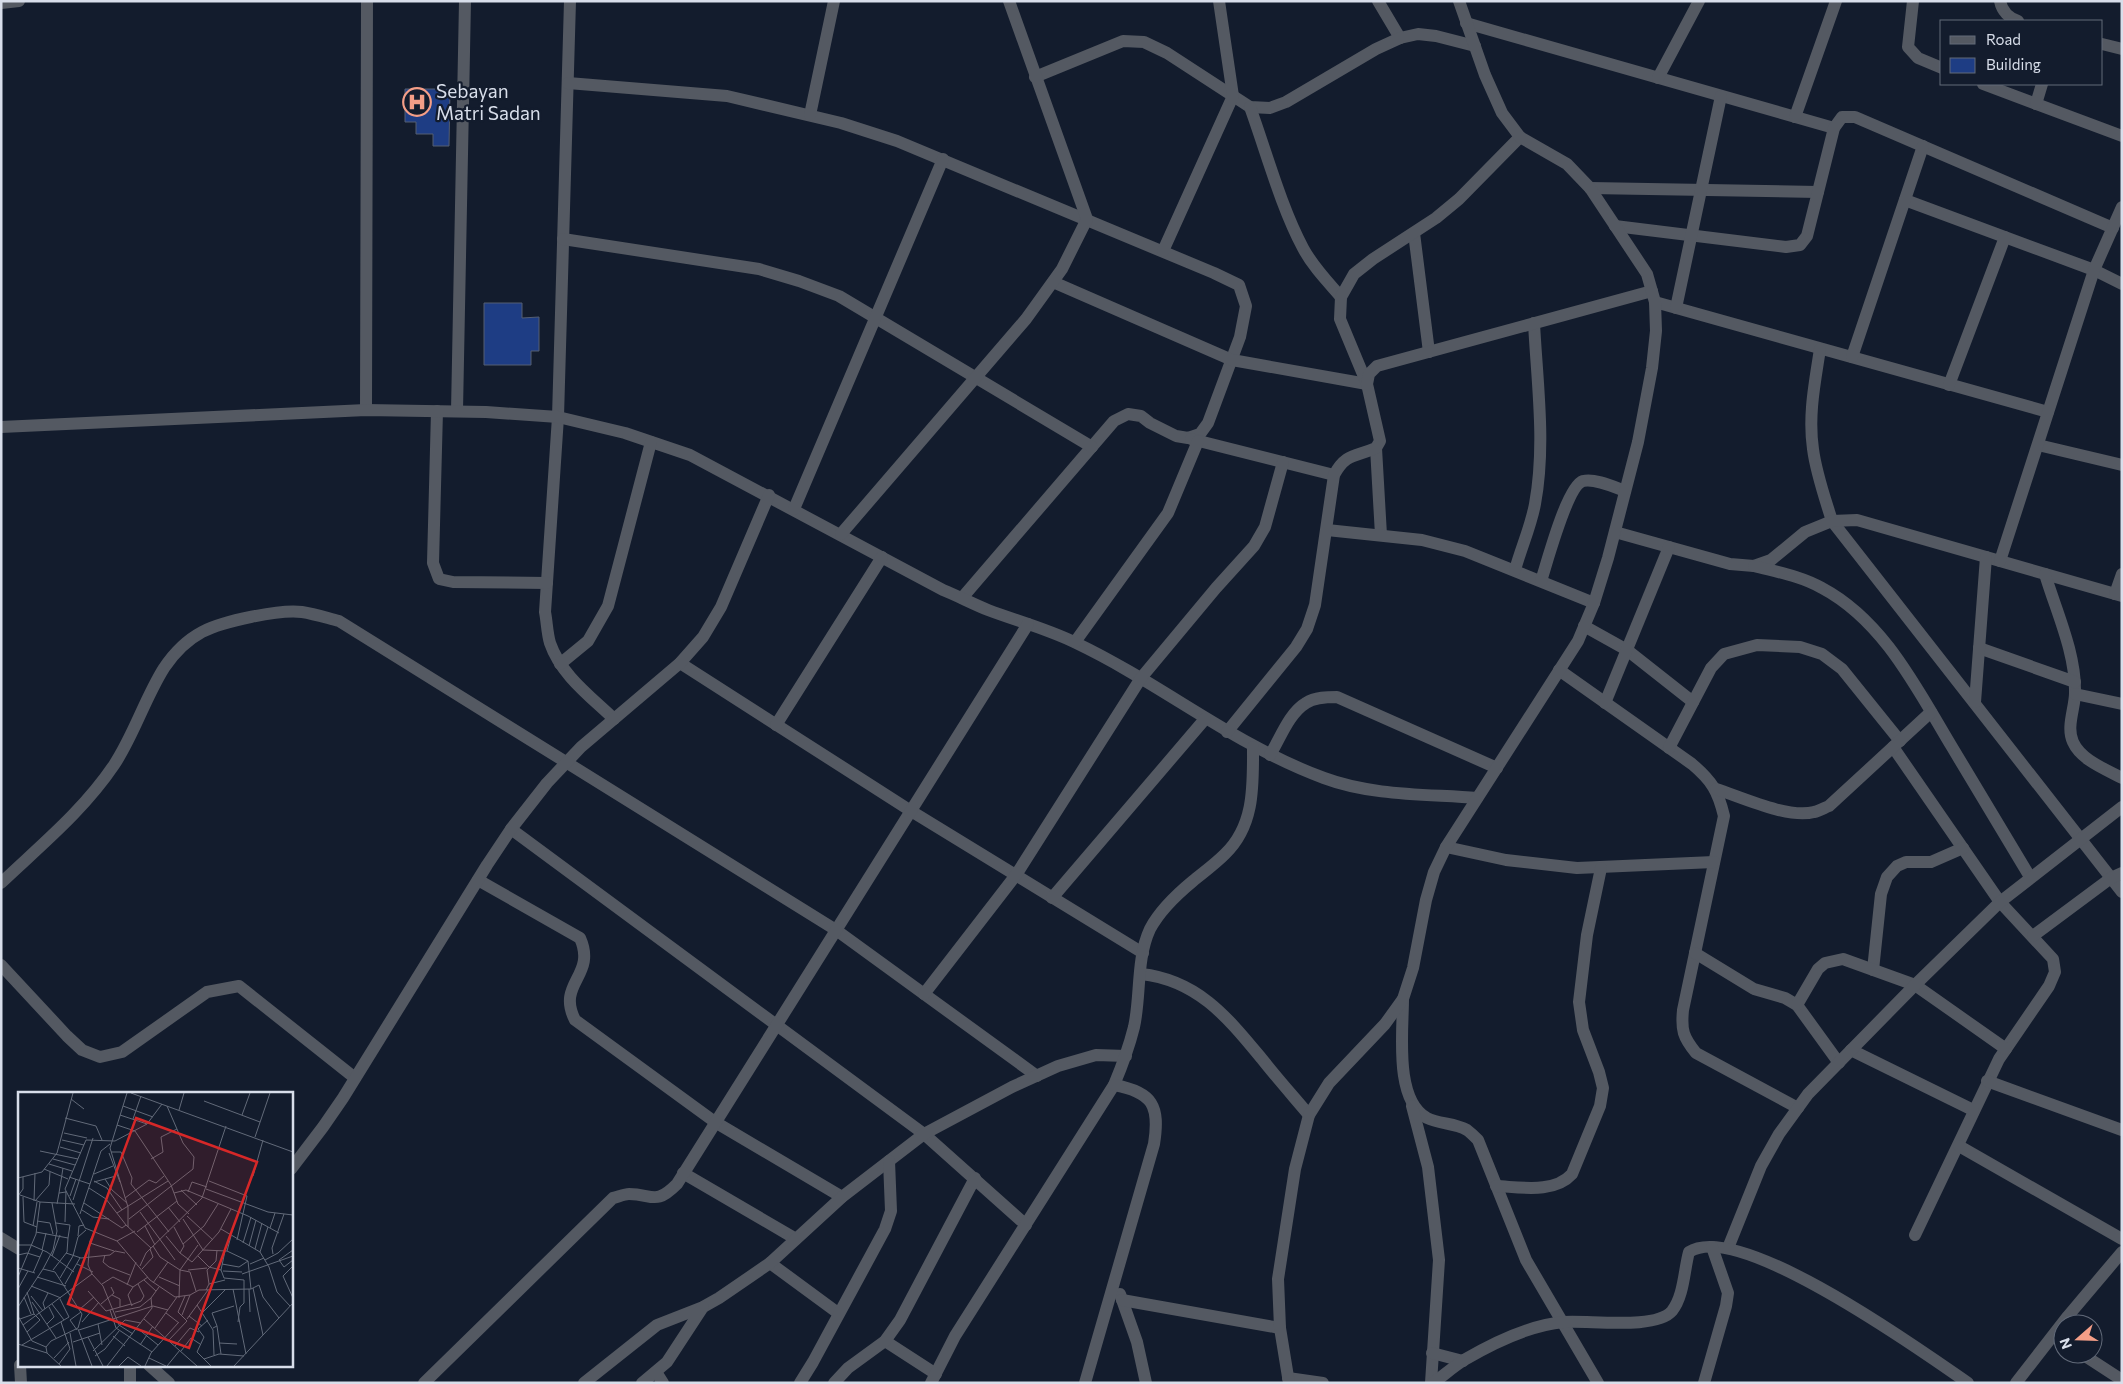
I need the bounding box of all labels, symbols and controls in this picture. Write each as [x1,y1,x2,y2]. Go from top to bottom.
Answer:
legend [1940,20,2103,85]
text: Road [1986,30,2021,48]
text: Building [1986,55,2041,73]
place label: Sebayan Matri Sadan [436,79,541,124]
hospital icon: Sebayan Matri Sadan [402,87,432,117]
inset map [18,1092,292,1366]
north arrow [2053,1314,2103,1364]
text: N [2056,1336,2075,1351]

